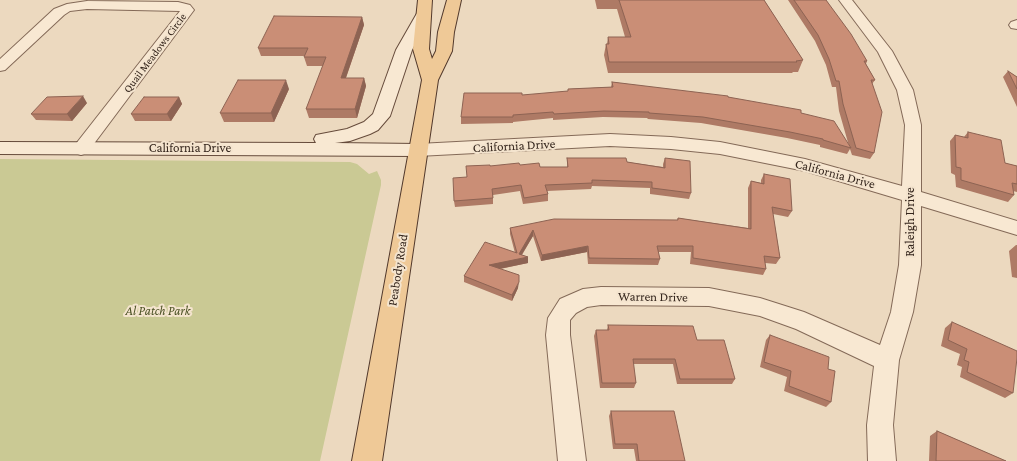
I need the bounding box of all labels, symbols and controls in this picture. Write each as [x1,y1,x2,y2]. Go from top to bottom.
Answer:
street label: Quail Meadows Circle [121,11,189,95]
street label: California Drive [472,136,556,156]
street label: California Drive [149,140,231,156]
street label: California Drive [793,156,877,192]
street label: Raleigh Drive [902,187,918,257]
street label: Peabody Road [385,233,411,307]
street label: Warren Drive [618,289,688,305]
park label: Al Patch Park [126,303,190,319]

